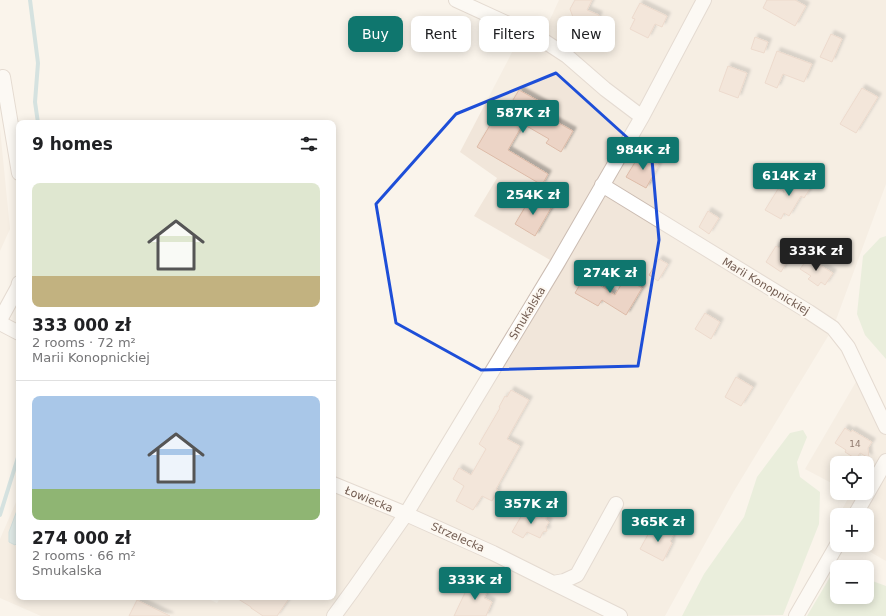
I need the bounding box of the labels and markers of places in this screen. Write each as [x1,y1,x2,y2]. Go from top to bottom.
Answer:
pin: 587K zł [486,100,560,134]
pin: 984K zł [606,137,680,171]
pin: 614K zł [752,163,826,197]
pin: 254K zł [496,182,570,216]
pin: 333K zł [779,238,853,272]
pin: 274K zł [573,260,647,294]
pin: 357K zł [494,491,568,525]
pin: 365K zł [621,509,695,543]
pin: 333K zł [438,567,512,601]

